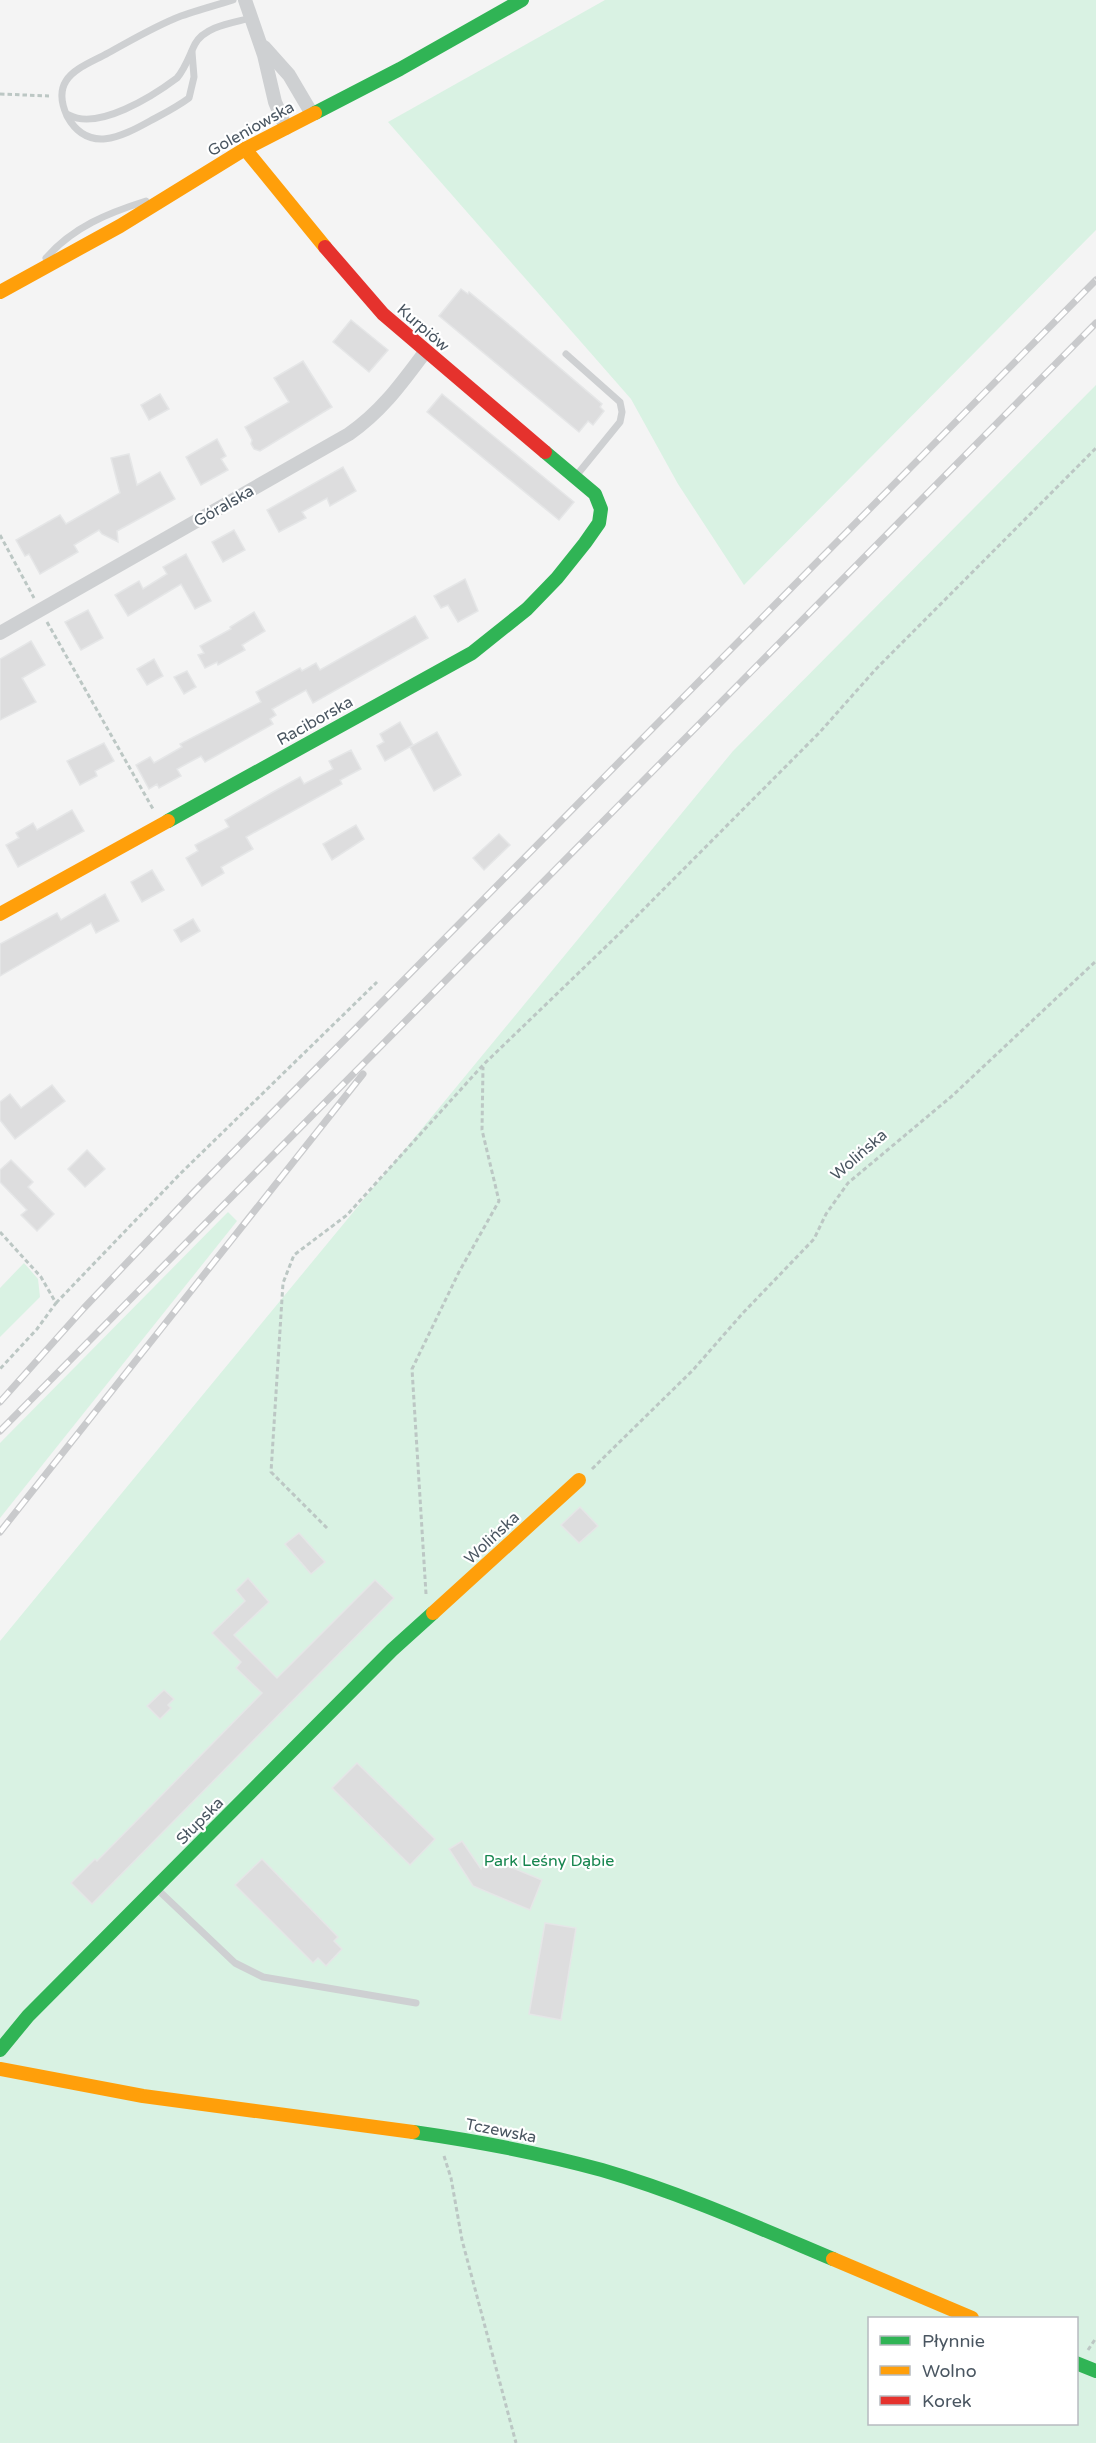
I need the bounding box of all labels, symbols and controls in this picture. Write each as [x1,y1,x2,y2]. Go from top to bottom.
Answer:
street label: Goleniowska [204,97,298,161]
street label: Kurpiów [393,300,454,356]
street label: Góralska [190,481,258,531]
street label: Raciborska [273,692,357,750]
street label: Wolińska [827,1125,891,1185]
street label: Wolińska [460,1507,524,1569]
street label: Słupska [172,1793,228,1849]
park label: Park Leśny Dąbie [484,1851,614,1871]
street label: Tczewska [464,2114,538,2148]
legend [868,2317,1078,2425]
text: Płynnie [922,2330,985,2352]
text: Wolno [922,2360,977,2382]
text: Korek [922,2390,972,2412]

